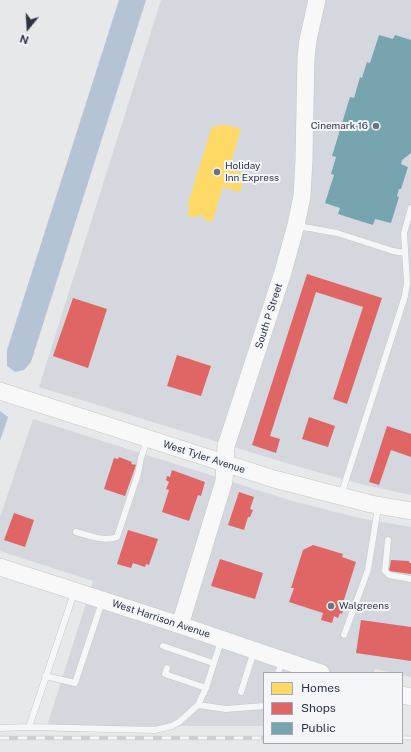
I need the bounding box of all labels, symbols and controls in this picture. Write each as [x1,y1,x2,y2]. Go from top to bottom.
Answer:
north arrow [8,8,48,48]
text: N [18,32,30,46]
place label: Cinemark 16 [311,120,368,132]
marker: Cinemark 16 [371,121,381,131]
place label: Holiday Inn Express [225,160,279,184]
marker: Holiday Inn Express [212,167,222,177]
street label: South P Street [253,282,285,350]
street label: West Tyler Avenue [161,438,247,476]
street label: West Harrison Avenue [110,597,212,641]
place label: Walgreens [339,600,389,612]
marker: Walgreens [326,601,336,611]
legend [263,672,403,744]
text: Homes [301,681,340,695]
text: Shops [301,701,336,715]
text: Public [301,721,336,735]

